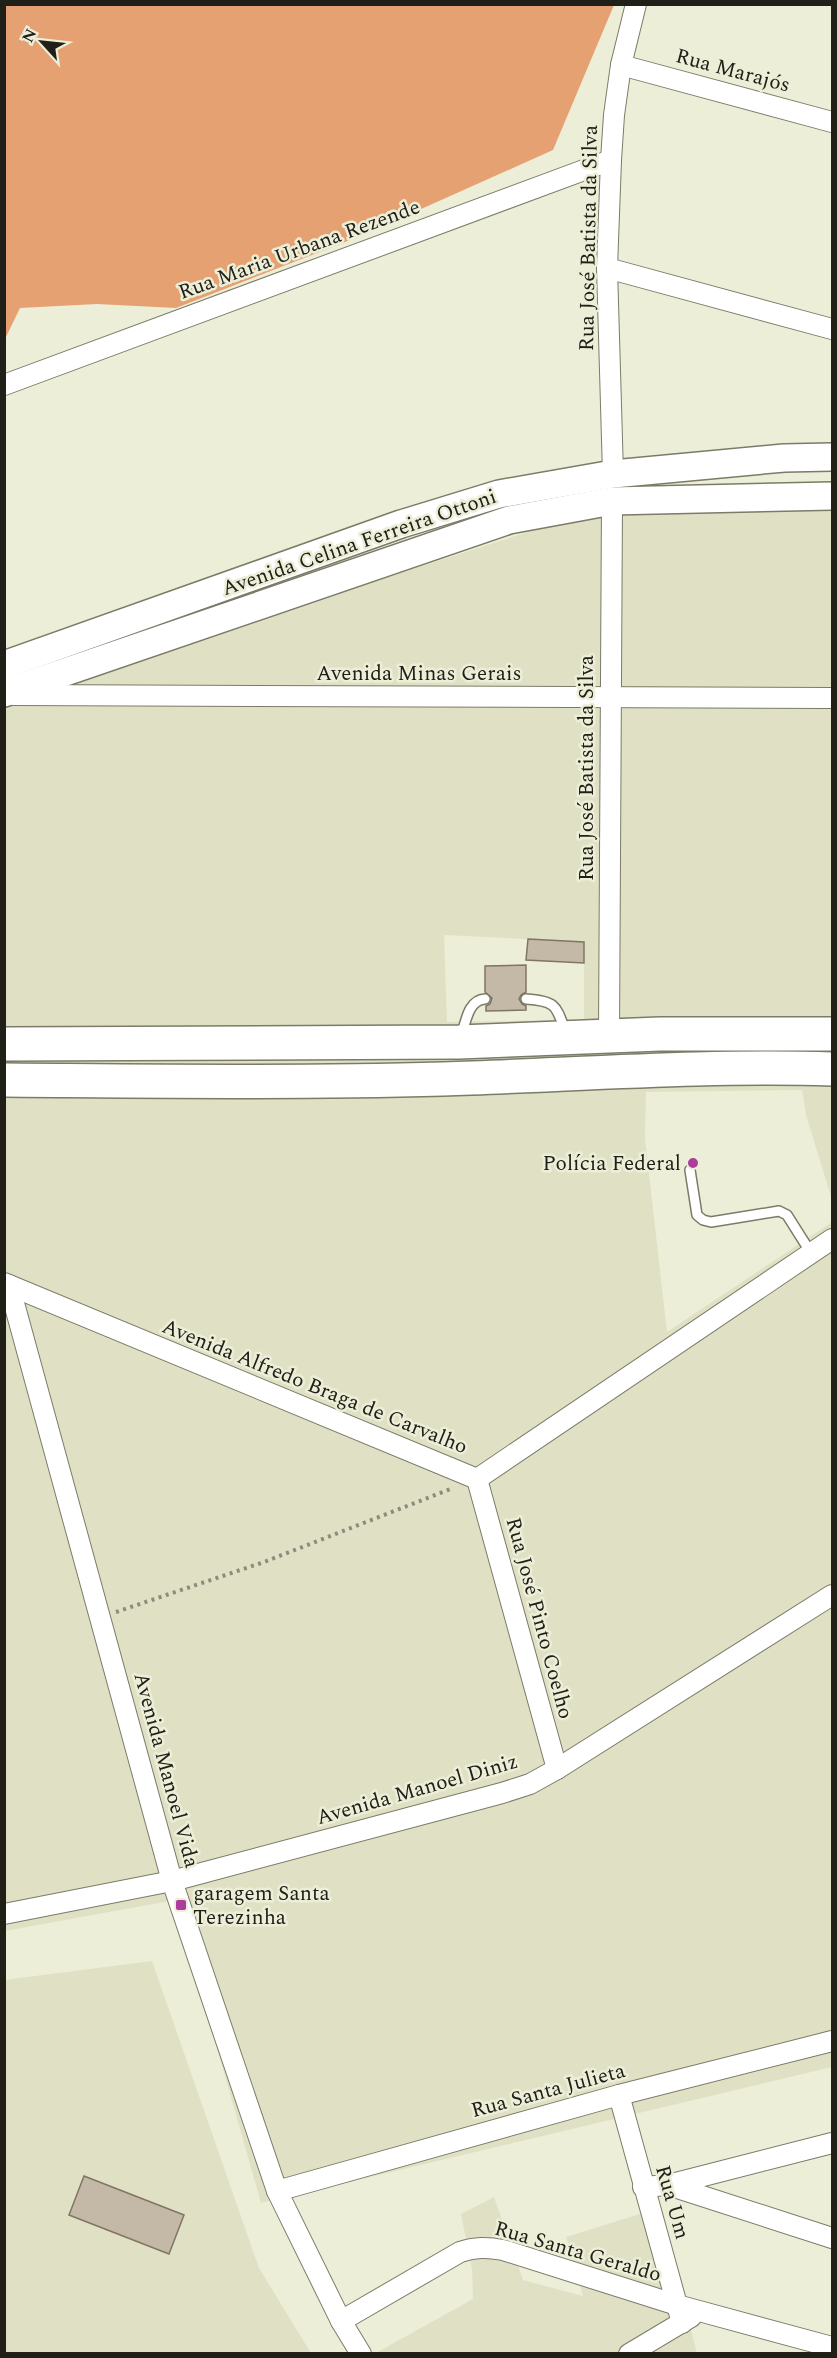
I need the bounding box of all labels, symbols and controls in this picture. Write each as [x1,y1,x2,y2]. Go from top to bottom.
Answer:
north arrow [12,12,72,72]
text: N [16,24,43,47]
street label: Rua Marajós [672,40,794,102]
street label: Rua José Batista da Silva [571,124,607,351]
street label: Rua Maria Urbana Rezende [174,191,425,309]
street label: Avenida Celina Ferreira Ottoni [218,481,501,605]
street label: Rua José Batista da Silva [571,654,603,881]
street label: Avenida Minas Gerais [316,658,522,690]
place label: Polícia Federal [543,1148,681,1180]
marker: Polícia Federal [686,1156,700,1170]
street label: Avenida Alfredo Braga de Carvalho [157,1311,472,1463]
street label: Rua José Pinto Coelho [497,1514,581,1723]
street label: Avenida Manoel Vida [125,1669,208,1872]
street label: Avenida Manoel Diniz [313,1746,522,1834]
place label: garagem Santa Terezinha [193,1878,330,1934]
marker: garagem Santa Terezinha [174,1898,188,1912]
street label: Rua Santa Julieta [468,2055,630,2127]
street label: Rua Um [646,2161,698,2243]
street label: Rua Santa Geraldo [490,2213,665,2291]

